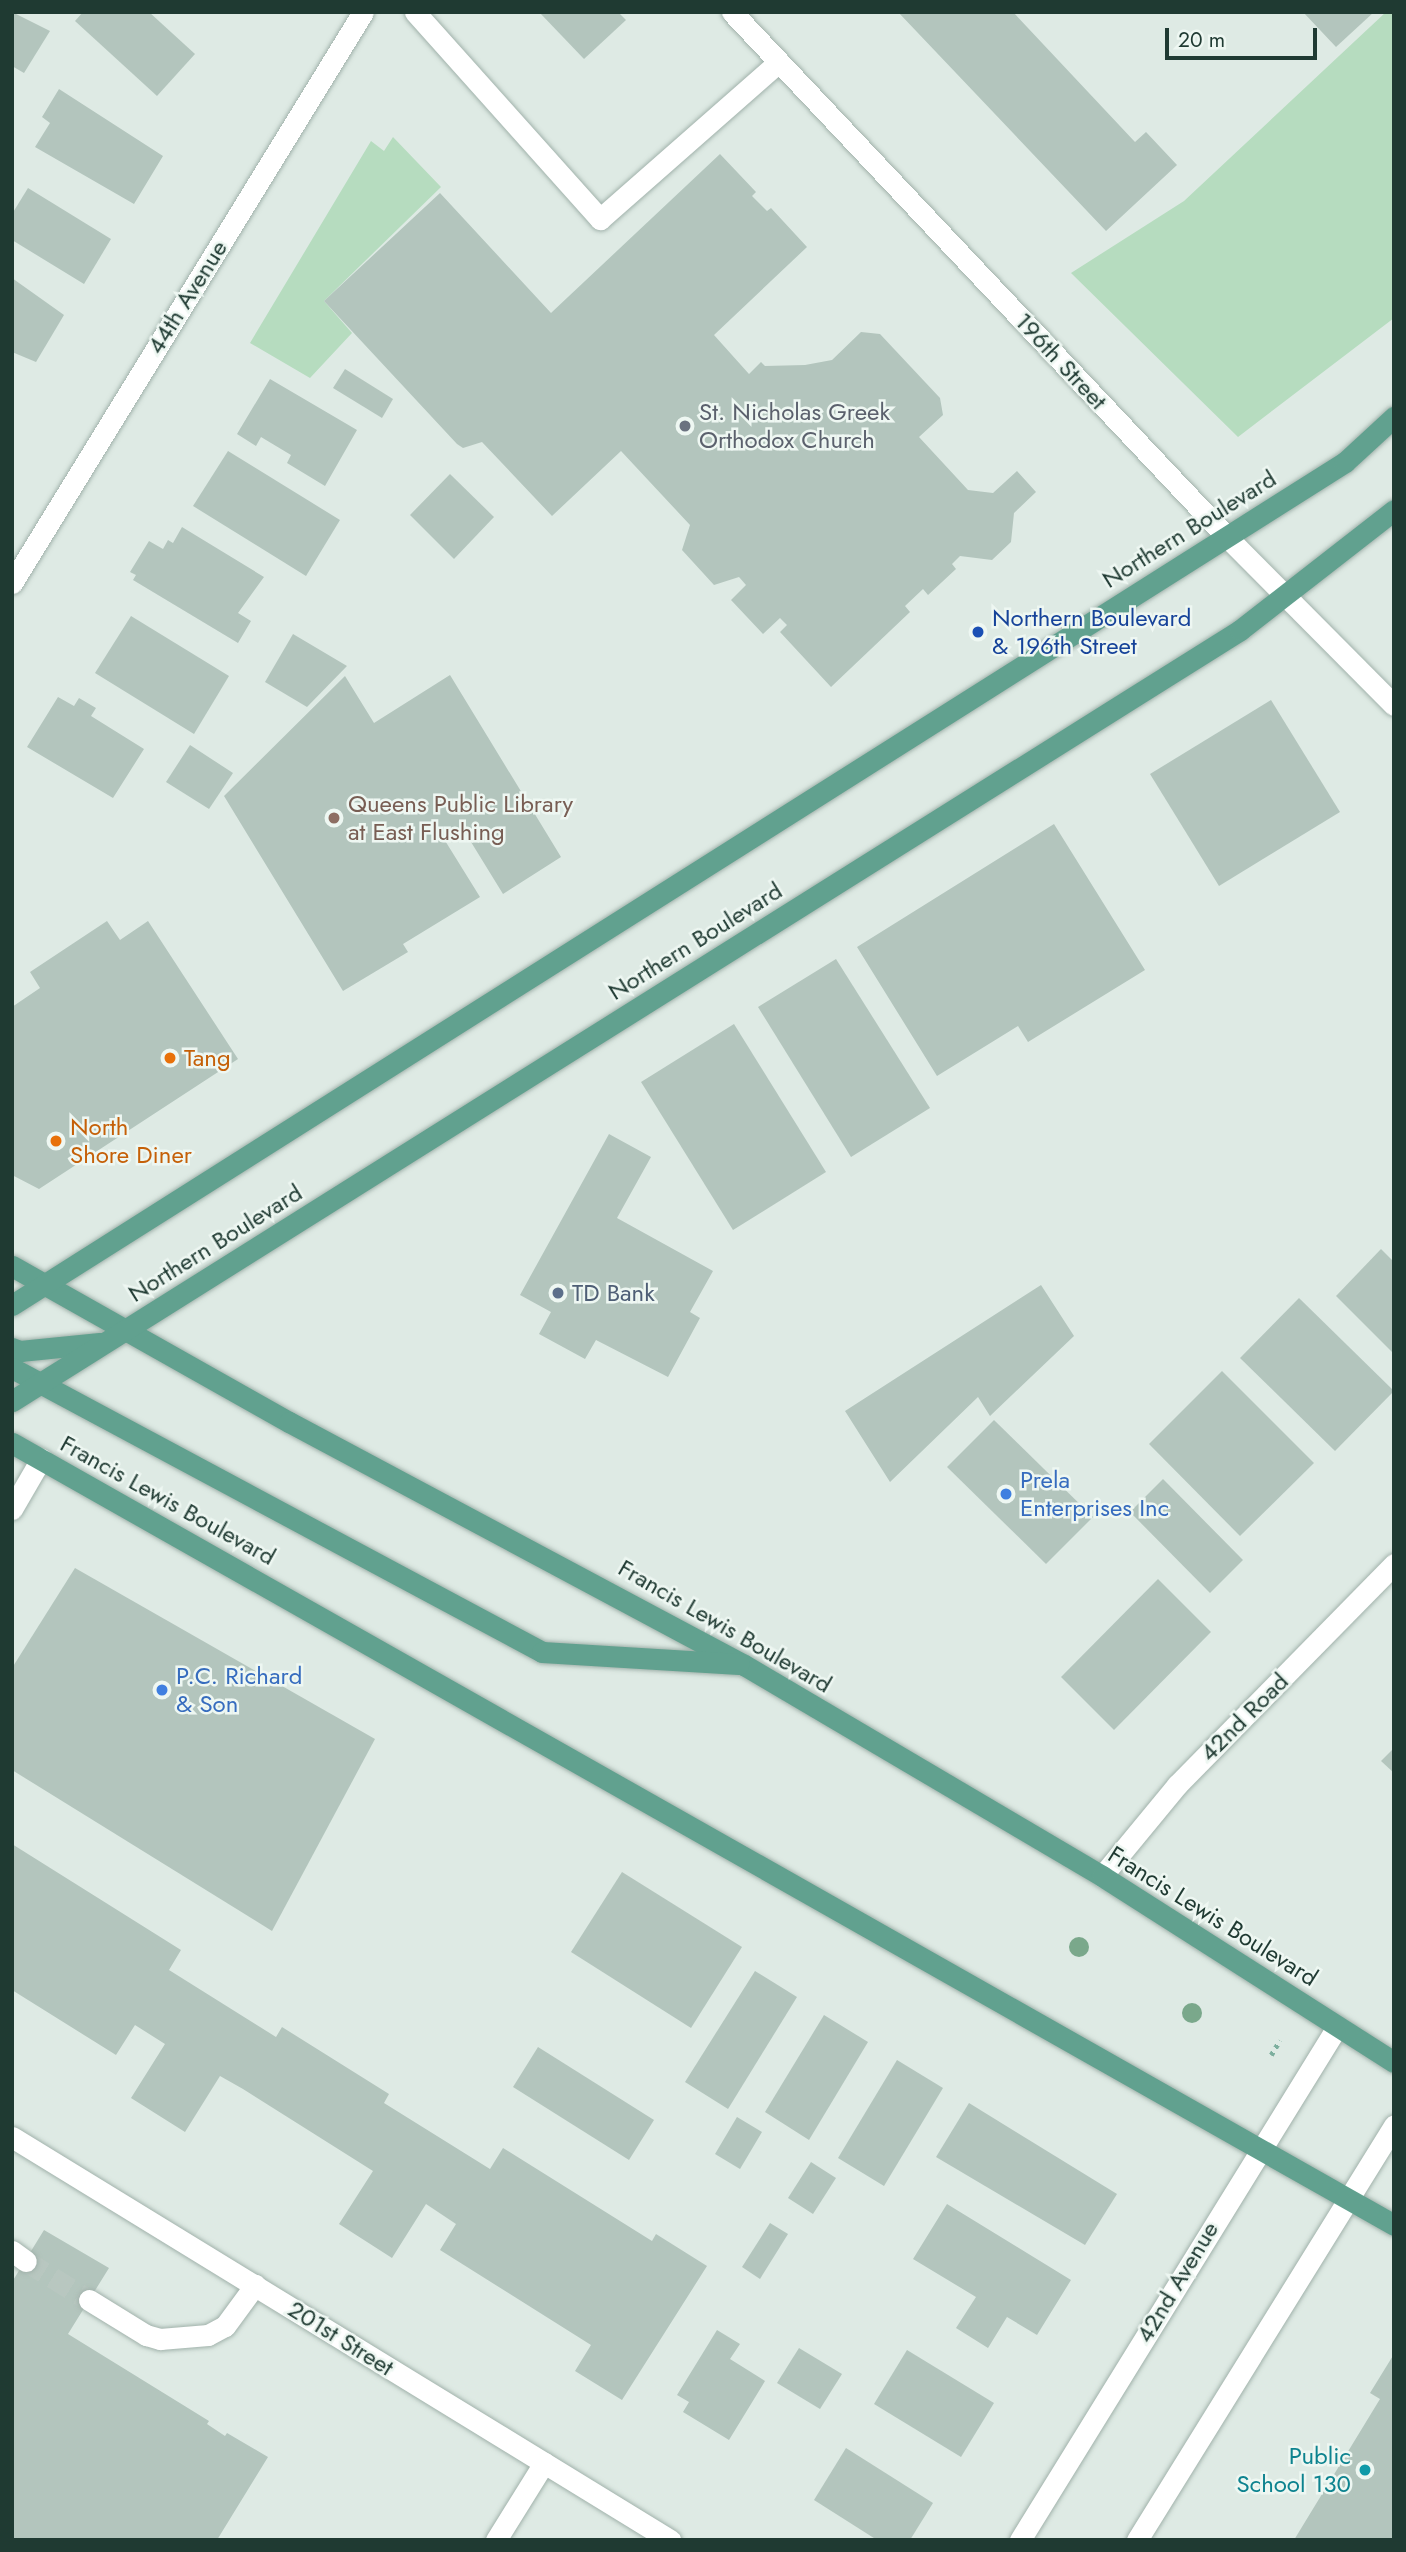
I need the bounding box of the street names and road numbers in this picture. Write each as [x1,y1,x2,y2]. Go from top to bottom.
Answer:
street label: 44th Avenue [141,235,233,359]
street label: 196th Street [1009,307,1113,415]
street label: Northern Boulevard [1097,464,1281,594]
street label: Northern Boulevard [603,876,787,1006]
street label: Northern Boulevard [123,1178,307,1308]
street label: Francis Lewis Boulevard [55,1429,281,1571]
street label: Francis Lewis Boulevard [613,1553,837,1699]
street label: 42nd Road [1194,1667,1294,1767]
street label: Francis Lewis Boulevard [1103,1840,1323,1992]
street label: 42nd Avenue [1130,2216,1224,2348]
street label: 201st Street [283,2294,399,2382]

